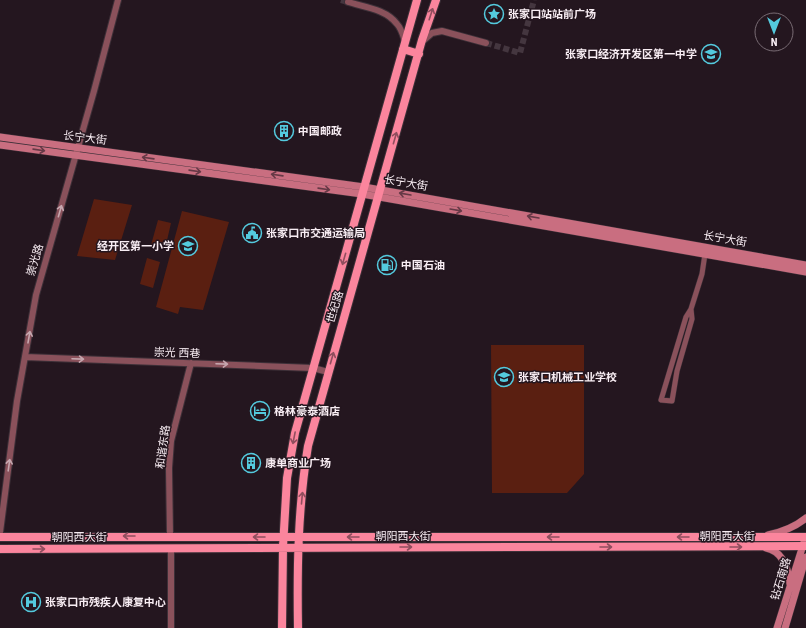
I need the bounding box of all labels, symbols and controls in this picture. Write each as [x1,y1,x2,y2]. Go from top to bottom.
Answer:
place icon: 张家口站站前广场 [483,3,505,25]
one-way arrow [428,7,435,20]
place label: 张家口站站前广场 [508,8,596,21]
north arrow [754,12,794,52]
text: N [770,35,777,48]
school or university icon: 张家口经济开发区第一中学 [700,43,722,65]
place label: 张家口经济开发区第一中学 [565,48,697,61]
building icon: 中国邮政 [273,120,295,142]
place label: 中国邮政 [298,125,342,138]
street label: 长宁大街 [62,129,108,147]
one-way arrow [392,132,399,145]
one-way arrow [32,146,45,154]
one-way arrow [142,154,155,162]
one-way arrow [188,167,201,175]
one-way arrow [271,171,284,179]
street label: 长宁大街 [383,173,429,193]
one-way arrow [317,185,330,193]
one-way arrow [399,190,412,198]
one-way arrow [57,204,64,217]
one-way arrow [449,206,462,214]
one-way arrow [527,212,540,220]
public building icon: 张家口市交通运输局 [241,222,263,244]
place label: 张家口市交通运输局 [266,227,365,240]
street label: 长宁大街 [702,229,748,249]
school or university icon: 经开区第一小学 [177,235,199,257]
place label: 经开区第一小学 [97,240,174,253]
street label: 崇光路 [24,242,46,278]
one-way arrow [340,252,347,265]
fuel station icon: 中国石油 [376,254,398,276]
place label: 中国石油 [401,259,445,272]
street label: 世纪路 [324,289,346,325]
one-way arrow [25,331,33,344]
street label: 崇光 西巷 [154,346,200,360]
one-way arrow [329,352,337,365]
one-way arrow [71,355,84,363]
one-way arrow [215,361,228,368]
school or university icon: 张家口机械工业学校 [493,366,515,388]
place label: 张家口机械工业学校 [518,371,617,384]
hotel icon: 格林豪泰酒店 [249,400,271,422]
place label: 格林豪泰酒店 [274,405,340,418]
street label: 和谐东路 [154,424,172,470]
one-way arrow [289,431,297,444]
building icon: 康单商业广场 [240,452,262,474]
place label: 康单商业广场 [265,457,331,470]
one-way arrow [5,459,13,472]
one-way arrow [298,492,305,505]
street label: 朝阳西大街 [376,530,431,543]
street label: 朝阳西大街 [700,530,755,543]
street label: 朝阳西大街 [52,531,107,544]
one-way arrow [123,532,136,540]
one-way arrow [253,533,266,541]
one-way arrow [347,533,360,541]
one-way arrow [547,533,560,541]
one-way arrow [677,533,690,541]
one-way arrow [399,543,412,551]
one-way arrow [599,543,612,551]
one-way arrow [729,543,742,551]
one-way arrow [32,545,45,552]
street label: 钻石南路 [768,556,794,602]
hospital icon: 张家口市残疾人康复中心 [20,591,42,613]
place label: 张家口市残疾人康复中心 [45,596,166,609]

